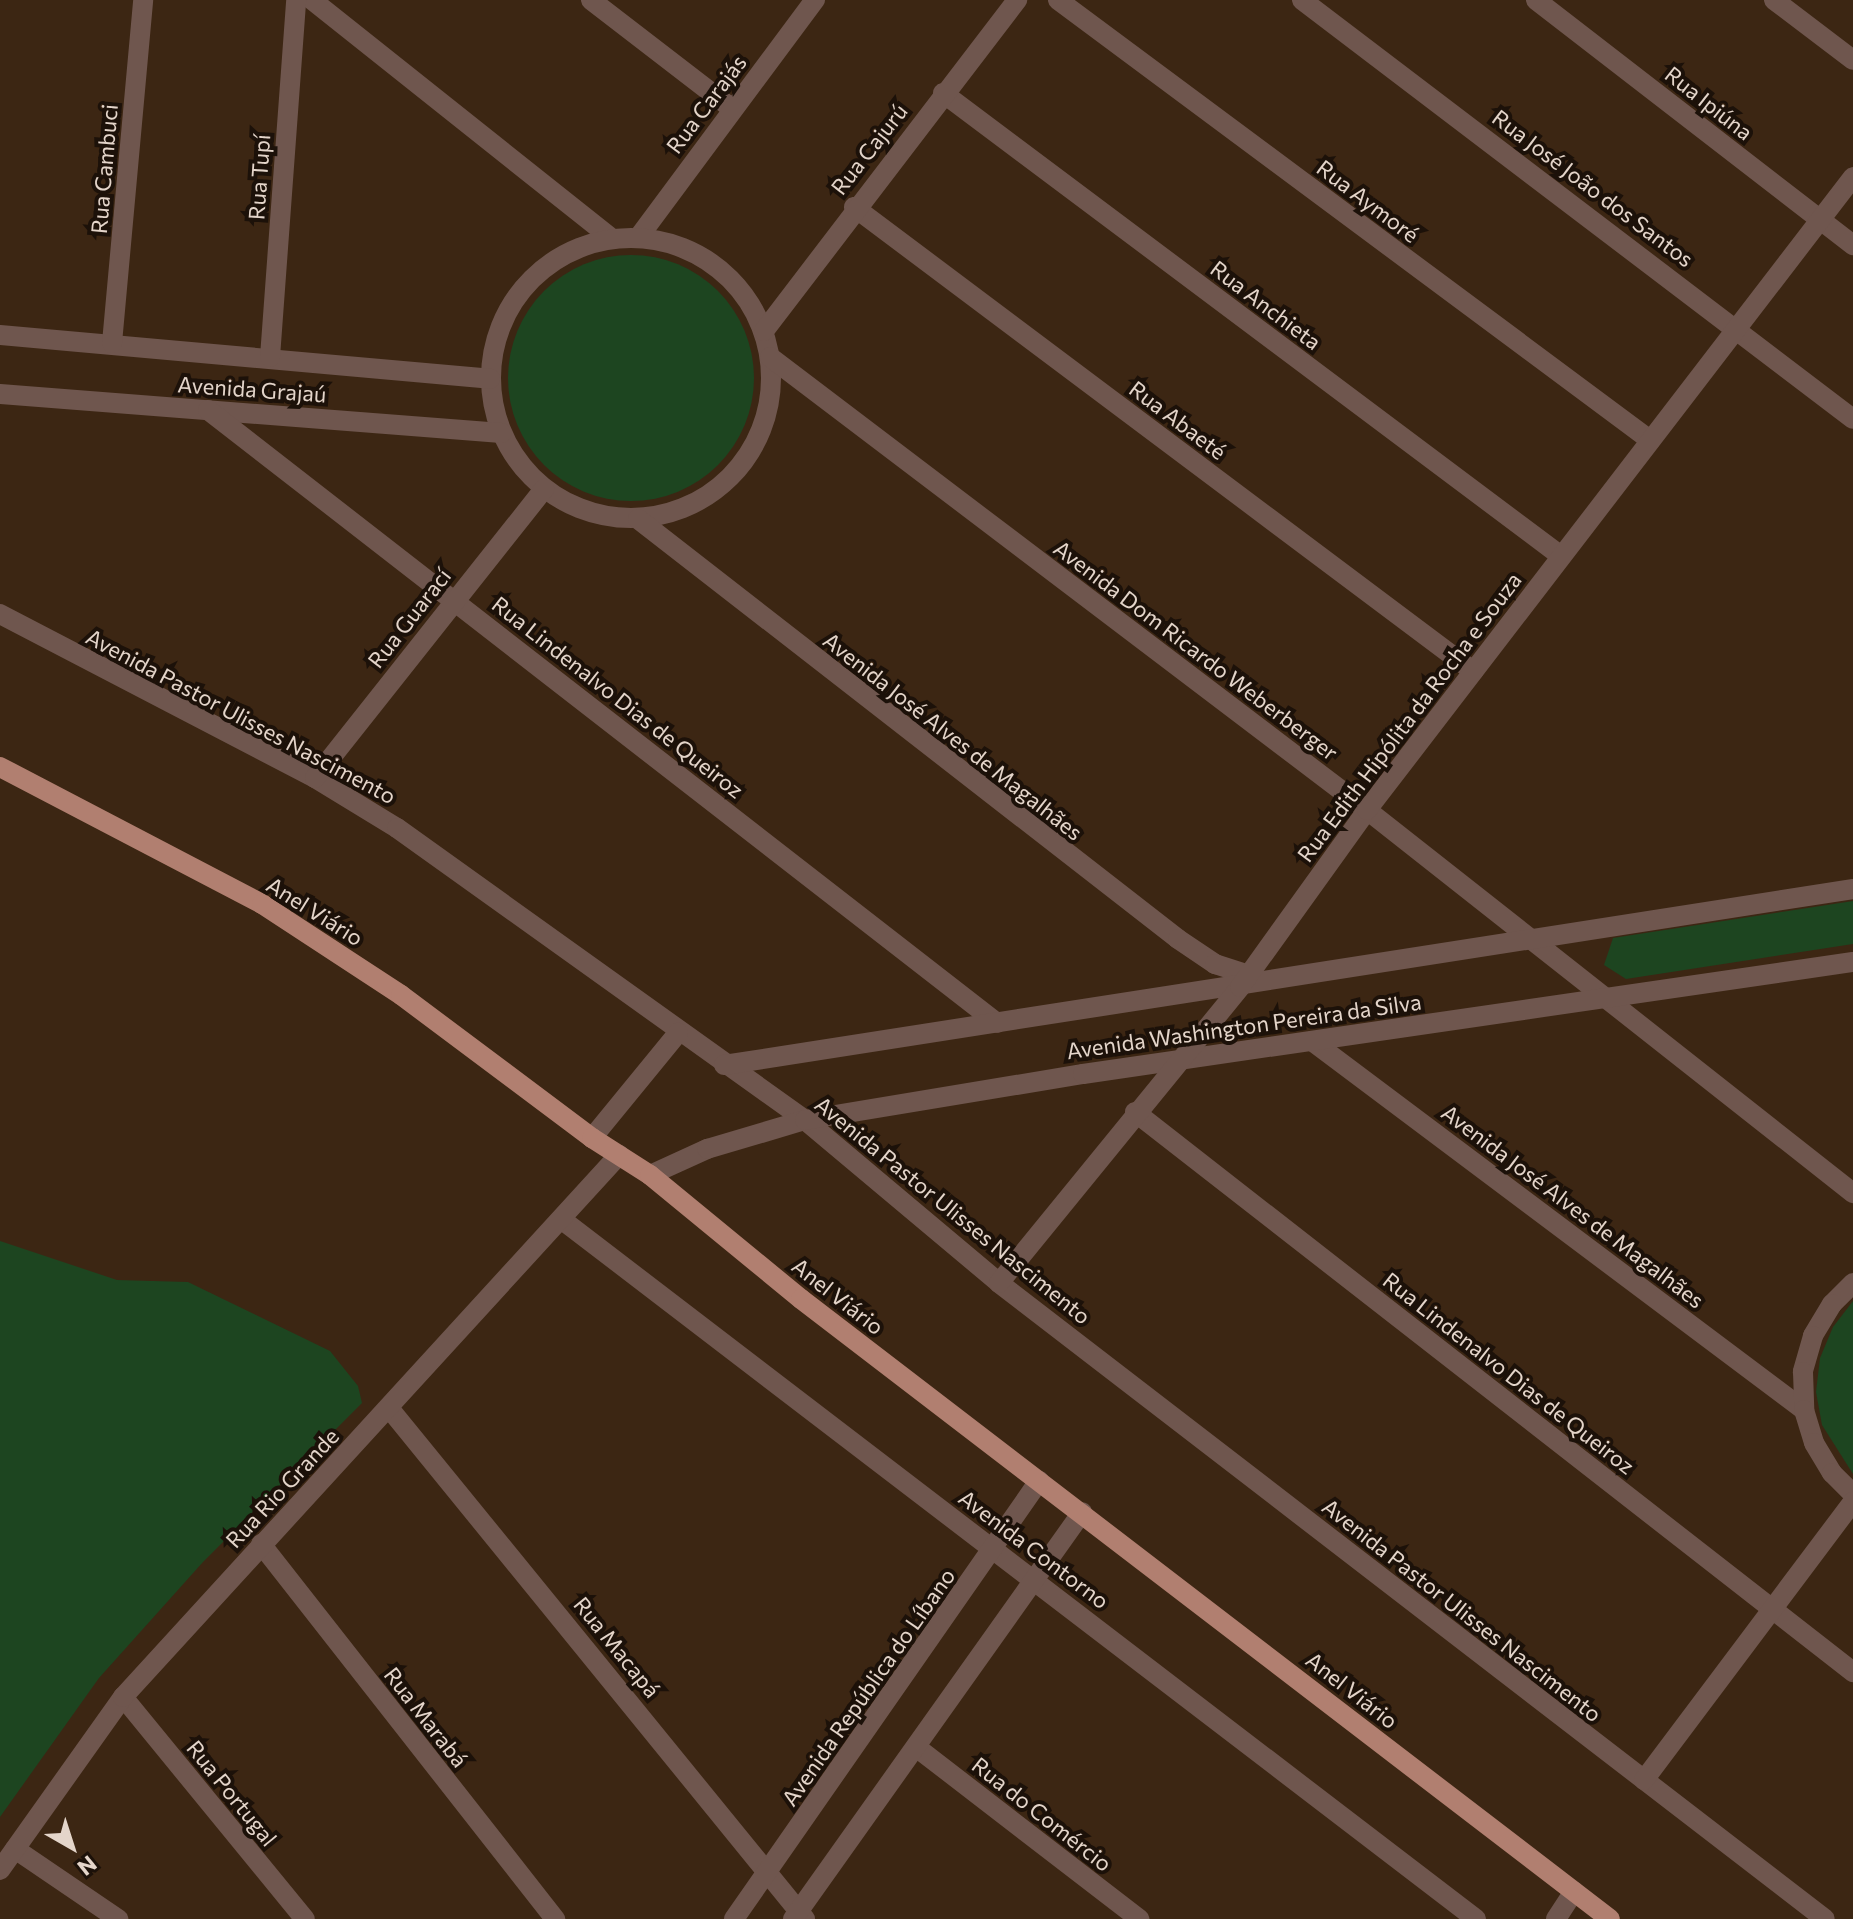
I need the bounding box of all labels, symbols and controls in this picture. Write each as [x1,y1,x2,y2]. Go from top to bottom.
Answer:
street label: Rua Carajás [660,50,752,158]
street label: Rua Ipiúna [1660,61,1758,145]
street label: Rua Cajurú [825,98,913,200]
street label: Rua Cambuci [85,103,123,235]
street label: Rua José João dos Santos [1487,104,1699,272]
street label: Rua Tupí [243,133,275,221]
street label: Rua Aymoré [1312,154,1424,248]
street label: Rua Anchieta [1206,255,1326,355]
street label: Avenida Grajaú [177,371,327,407]
street label: Rua Abaeté [1124,375,1232,465]
street label: Avenida Dom Ricardo Weberberger [1049,534,1343,766]
street label: Rua Guarací [362,563,456,673]
street label: Rua Edith Hipólita da Rocha e Souza [1291,567,1527,867]
street label: Rua Lindenalvo Dias de Queiroz [487,591,749,803]
street label: Avenida Pastor Ulisses Nascimento [82,623,400,809]
street label: Avenida José Alves de Magalhães [818,627,1088,845]
street label: Anel Viário [262,871,368,951]
street label: Avenida Washington Pereira da Silva [1065,988,1423,1064]
street label: Avenida Pastor Ulisses Nascimento [810,1091,1096,1329]
street label: Avenida José Alves de Magalhães [1437,1099,1709,1313]
street label: Anel Viário [787,1252,889,1340]
street label: Rua Lindenalvo Dias de Queiroz [1378,1267,1640,1479]
street label: Rua Rio Grande [220,1423,344,1553]
street label: Avenida Contorno [954,1484,1114,1614]
street label: Avenida Pastor Ulisses Nascimento [1317,1493,1607,1727]
street label: Avenida República do Líbano [776,1563,960,1811]
street label: Rua Macapá [568,1591,666,1703]
street label: Anel Viário [1301,1646,1403,1734]
street label: Rua Marabá [379,1662,473,1772]
street label: Rua Portugal [181,1735,283,1851]
street label: Rua do Comércio [967,1751,1117,1877]
north arrow [32,1807,112,1887]
text: N [73,1850,102,1882]

